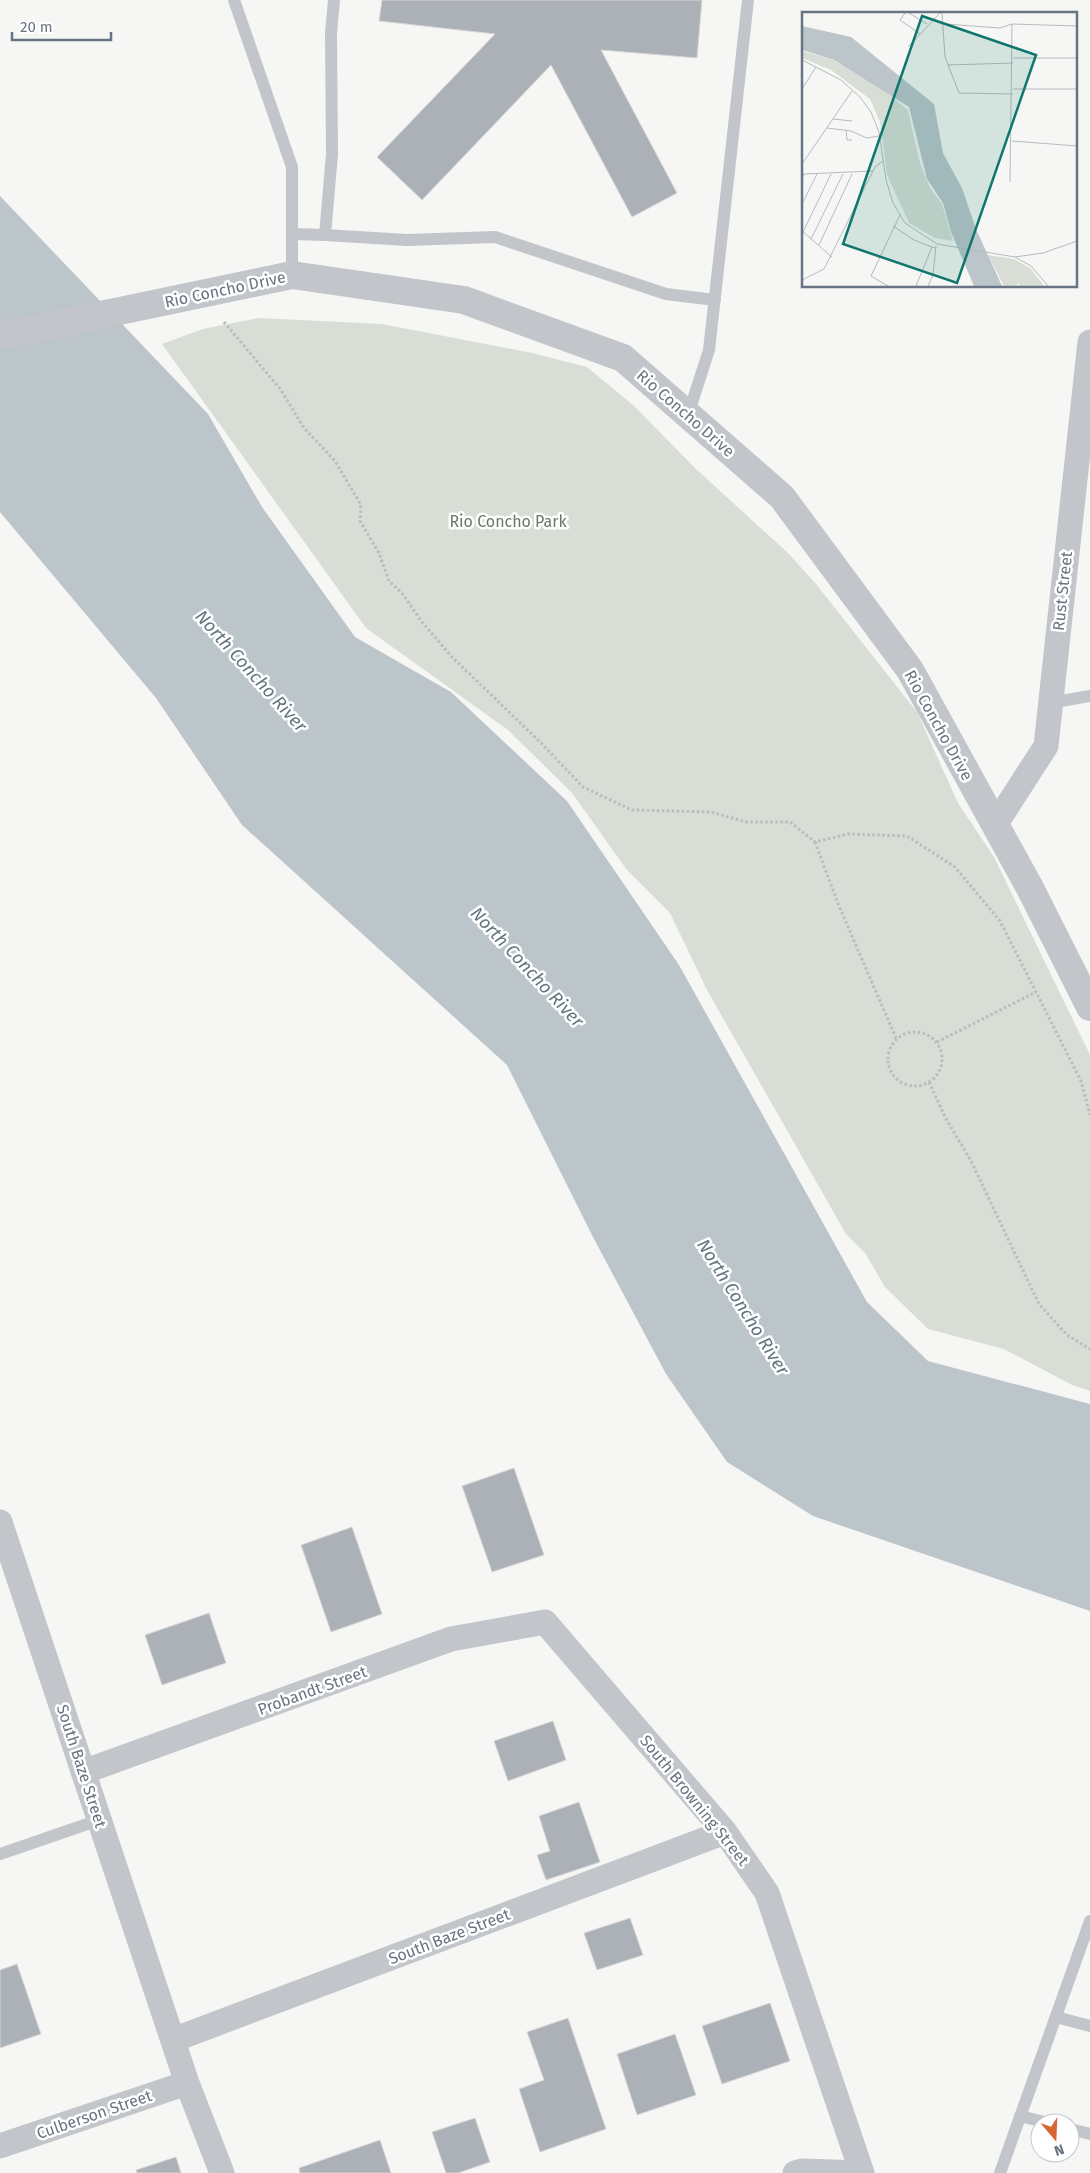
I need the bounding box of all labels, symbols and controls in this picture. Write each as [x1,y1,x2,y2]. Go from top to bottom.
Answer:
scale bar [12,10,111,42]
inset map [802,12,1078,288]
text: 20 m [20,18,53,36]
street label: Rio Concho Drive [163,267,287,312]
street label: Rio Concho Drive [633,366,738,461]
park label: Rio Concho Park [449,512,567,531]
street label: Rust Street [1049,550,1076,632]
water label: North Concho River [191,606,312,737]
street label: Rio Concho Drive [900,667,977,784]
water label: North Concho River [466,902,589,1032]
water label: North Concho River [692,1235,794,1380]
street label: Probandt Street [255,1662,369,1719]
street label: South Baze Street [53,1702,110,1830]
street label: South Browning Street [636,1731,753,1870]
street label: South Baze Street [386,1905,513,1968]
street label: Culberson Street [34,2086,155,2143]
north arrow [1030,2113,1080,2163]
text: N [1052,2140,1066,2159]

